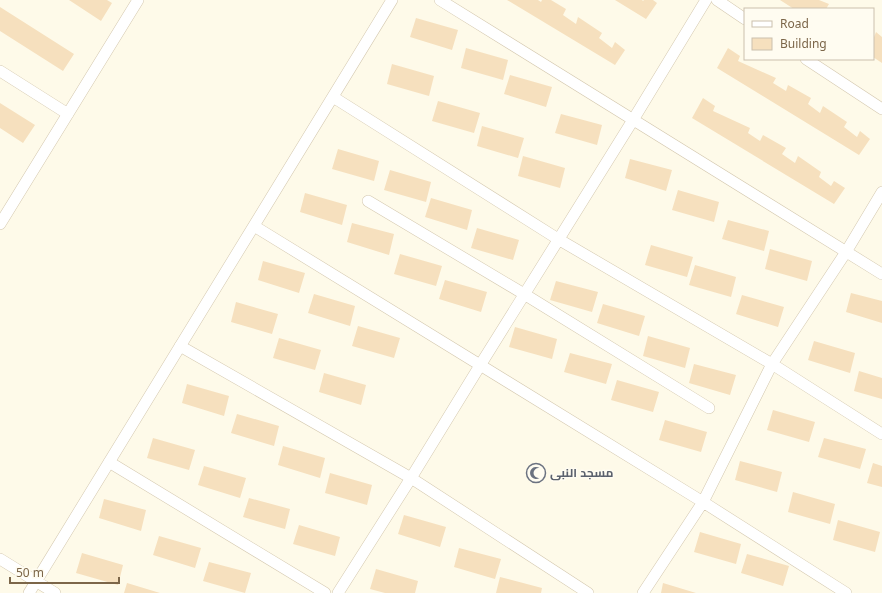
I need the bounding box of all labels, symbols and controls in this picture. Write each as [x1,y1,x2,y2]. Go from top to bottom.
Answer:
legend [744,8,874,60]
text: Road [780,15,809,32]
text: Building [780,35,827,52]
mosque icon: مسجد النبی [525,462,547,484]
place label: مسجد النبی [550,464,614,481]
scale bar [10,559,119,585]
text: 50 m [16,564,44,581]

